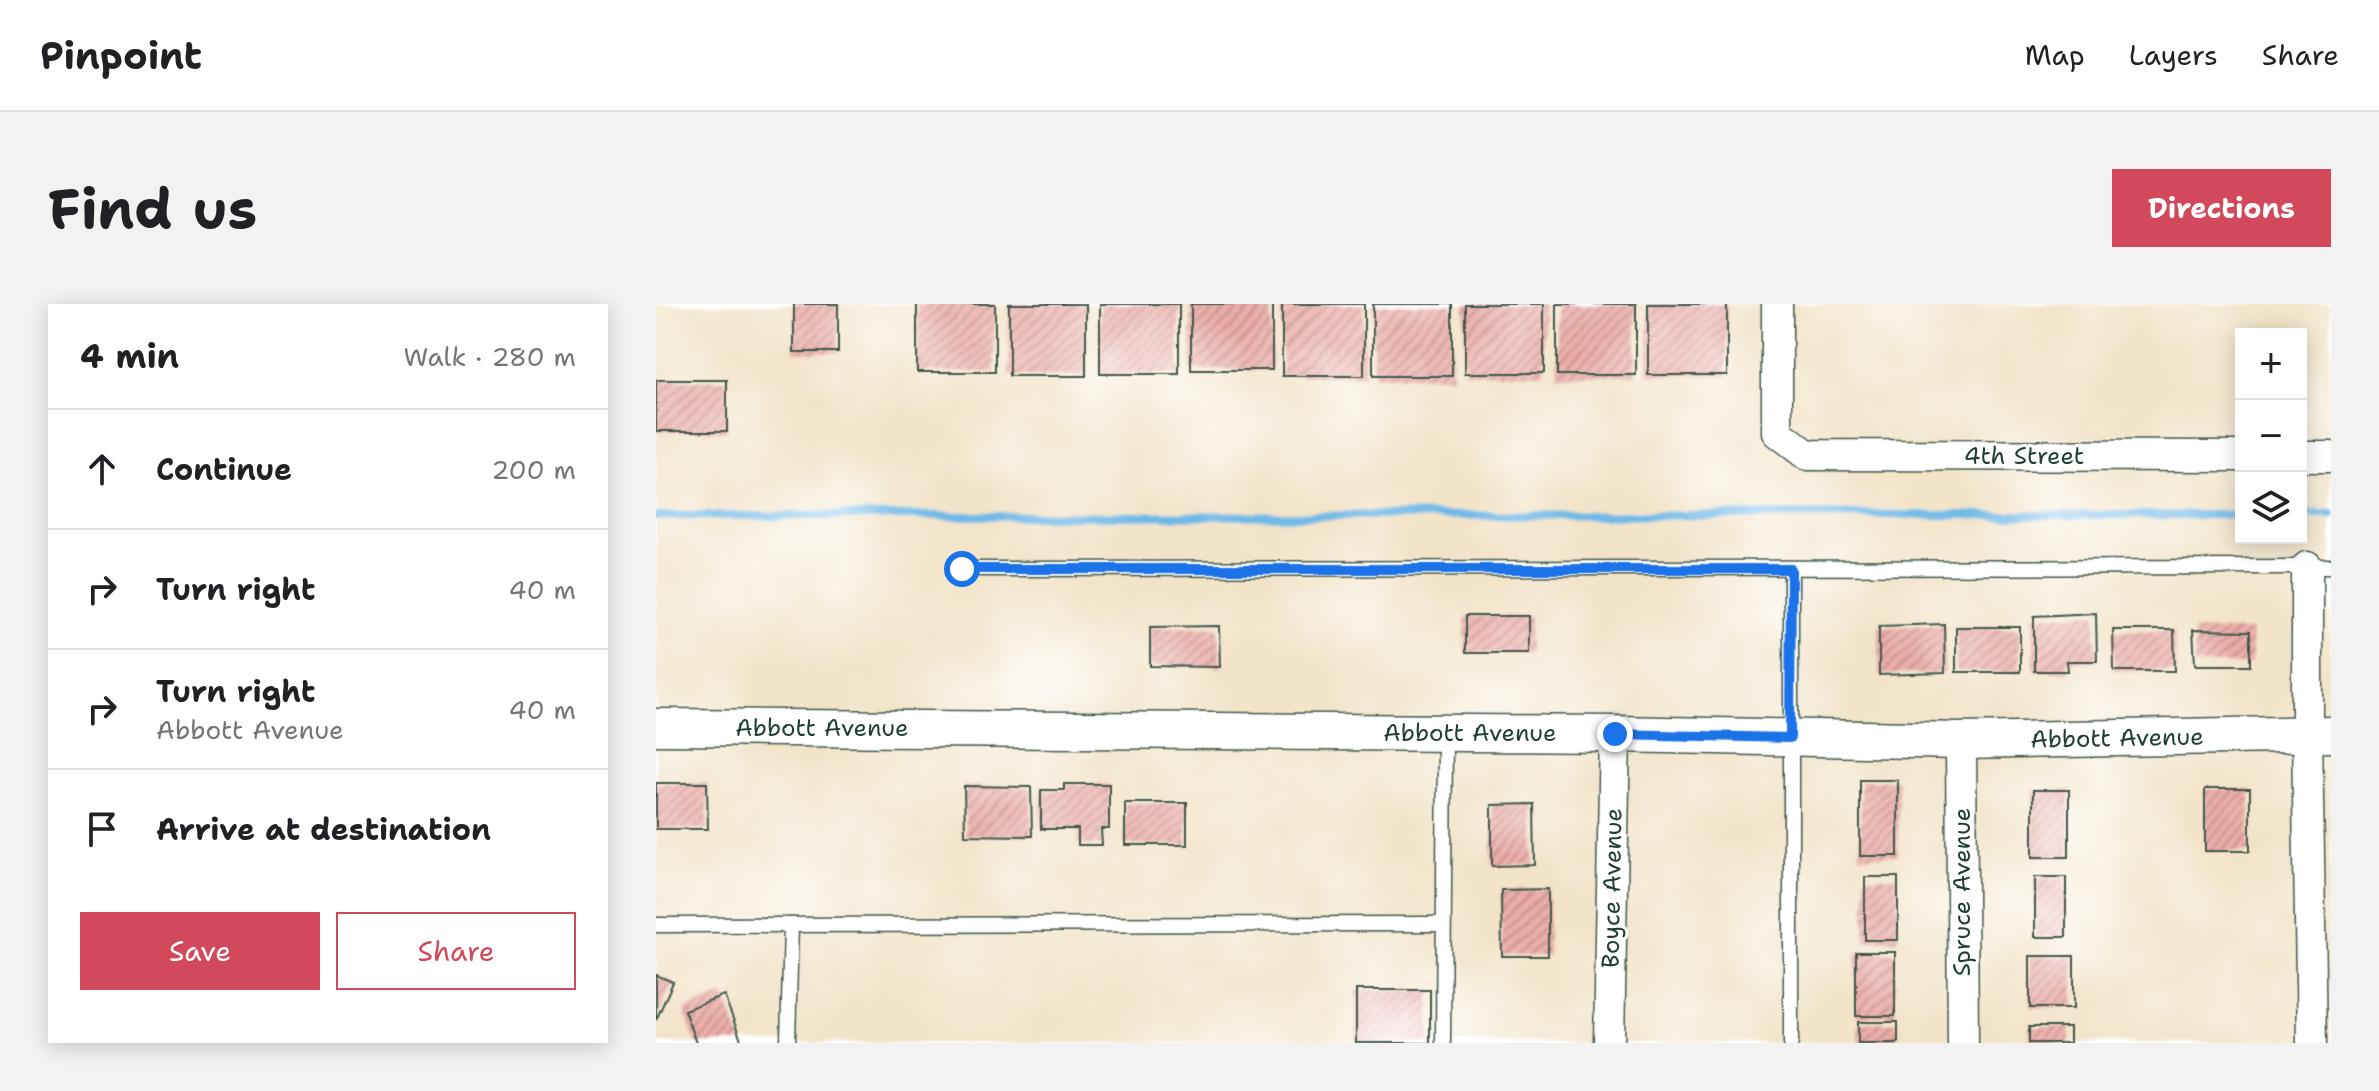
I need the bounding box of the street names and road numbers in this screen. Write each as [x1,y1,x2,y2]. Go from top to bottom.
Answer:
street label: 4th Street [1964,440,2084,472]
street label: Abbott Avenue [735,712,909,744]
street label: Abbott Avenue [1383,717,1557,749]
street label: Abbott Avenue [2030,720,2204,756]
street label: Boyce Avenue [1595,808,1629,968]
street label: Spruce Avenue [1946,808,1978,976]

